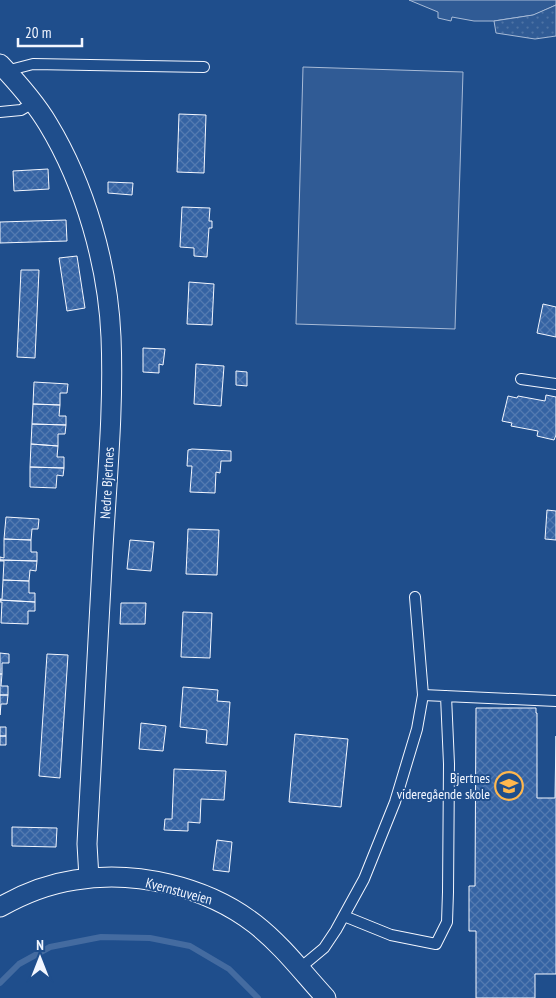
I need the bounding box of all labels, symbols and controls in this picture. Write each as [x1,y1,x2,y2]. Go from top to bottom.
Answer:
scale bar [18,15,81,47]
text: 20 m [25,23,51,42]
street label: Nedre Bjertnes [96,446,118,519]
place label: Bjertnes videregående skole [397,769,490,803]
school or university icon: Bjertnes videregående skole [494,771,524,801]
street label: Kvernstuveien [144,873,214,909]
north arrow [15,933,65,983]
text: N [36,936,44,954]

